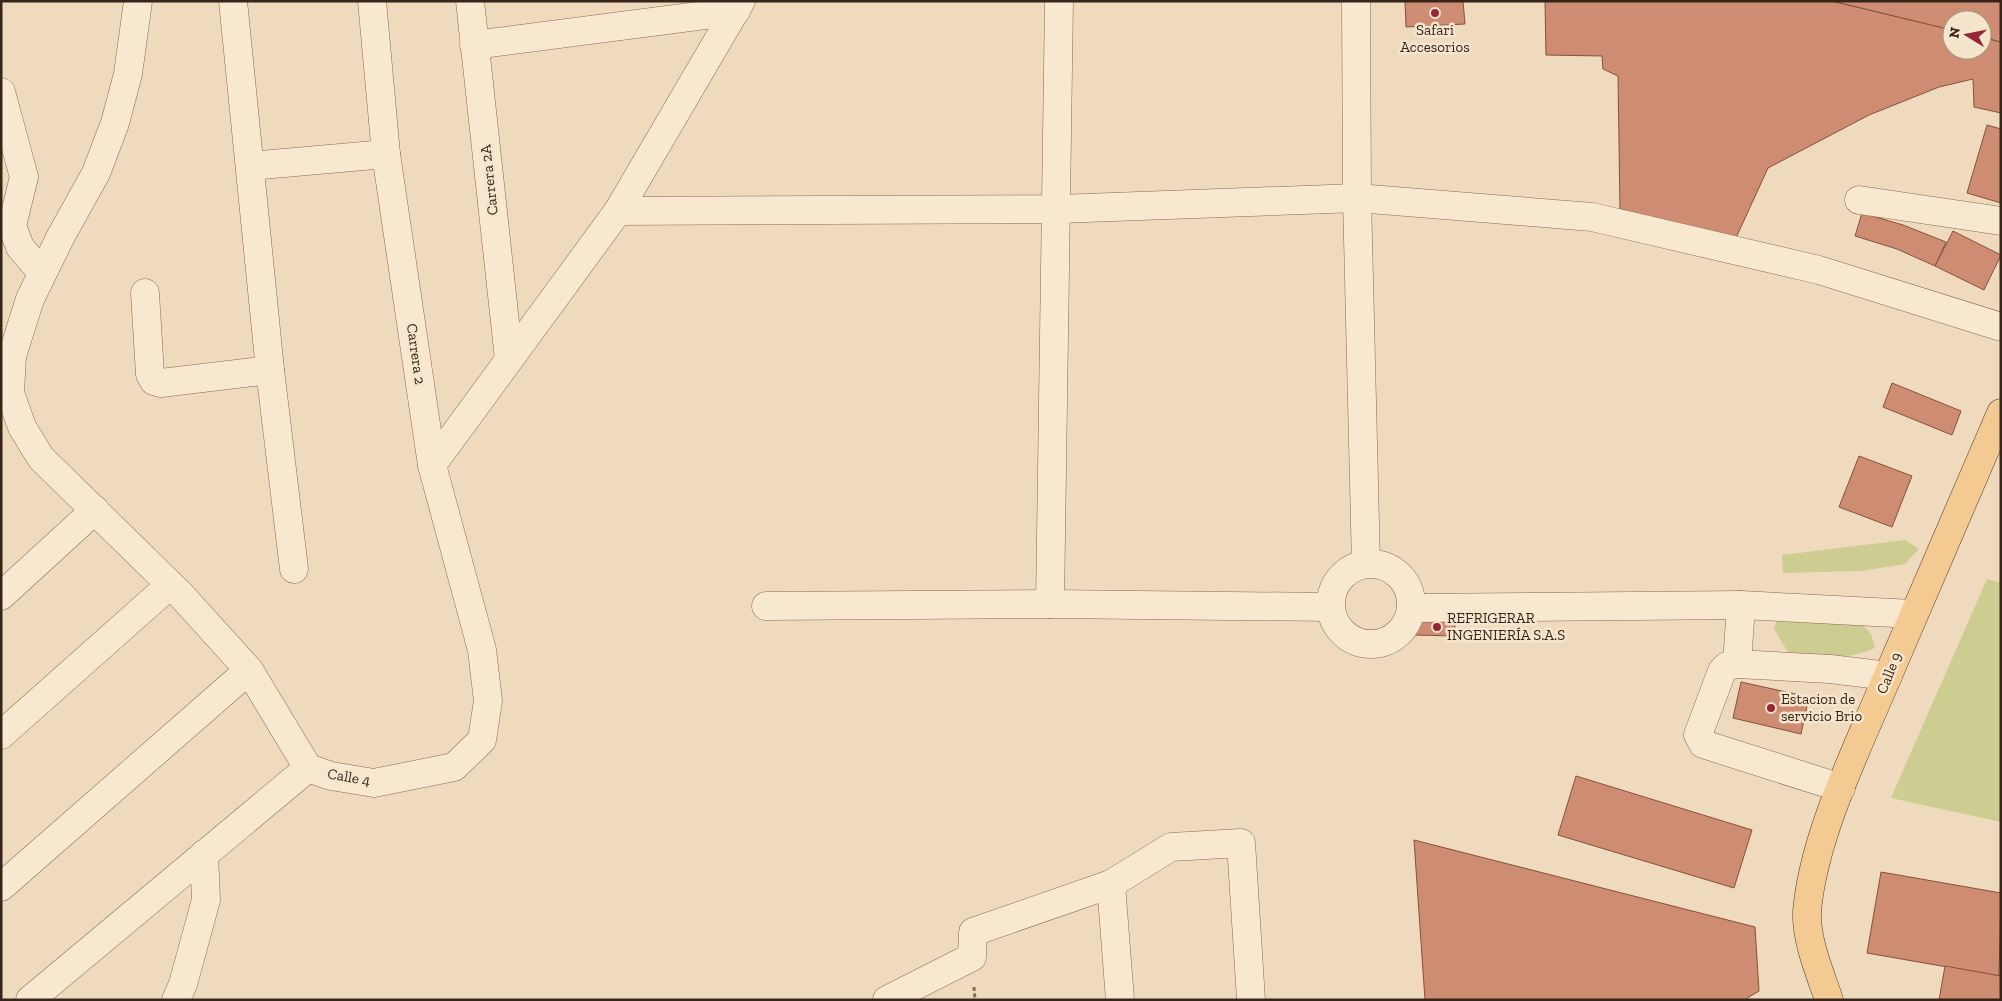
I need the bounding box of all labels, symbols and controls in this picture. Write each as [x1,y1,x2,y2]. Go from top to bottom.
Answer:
marker: Safari Accesorios [1429,7,1441,19]
north arrow [1942,10,1992,60]
place label: Safari Accesorios [1400,21,1470,56]
text: N [1945,26,1964,40]
street label: Carrera 2A [476,143,502,216]
street label: Carrera 2 [403,322,429,386]
place label: REFRIGERAR INGENIERÍA S.A.S [1447,609,1565,644]
marker: REFRIGERAR INGENIERÍA S.A.S [1431,621,1443,633]
street label: Calle 9 [1873,650,1905,696]
place label: Estacion de servicio Brio [1781,690,1863,725]
marker: Estacion de servicio Brio [1765,702,1777,714]
street label: Calle 4 [326,764,372,790]

